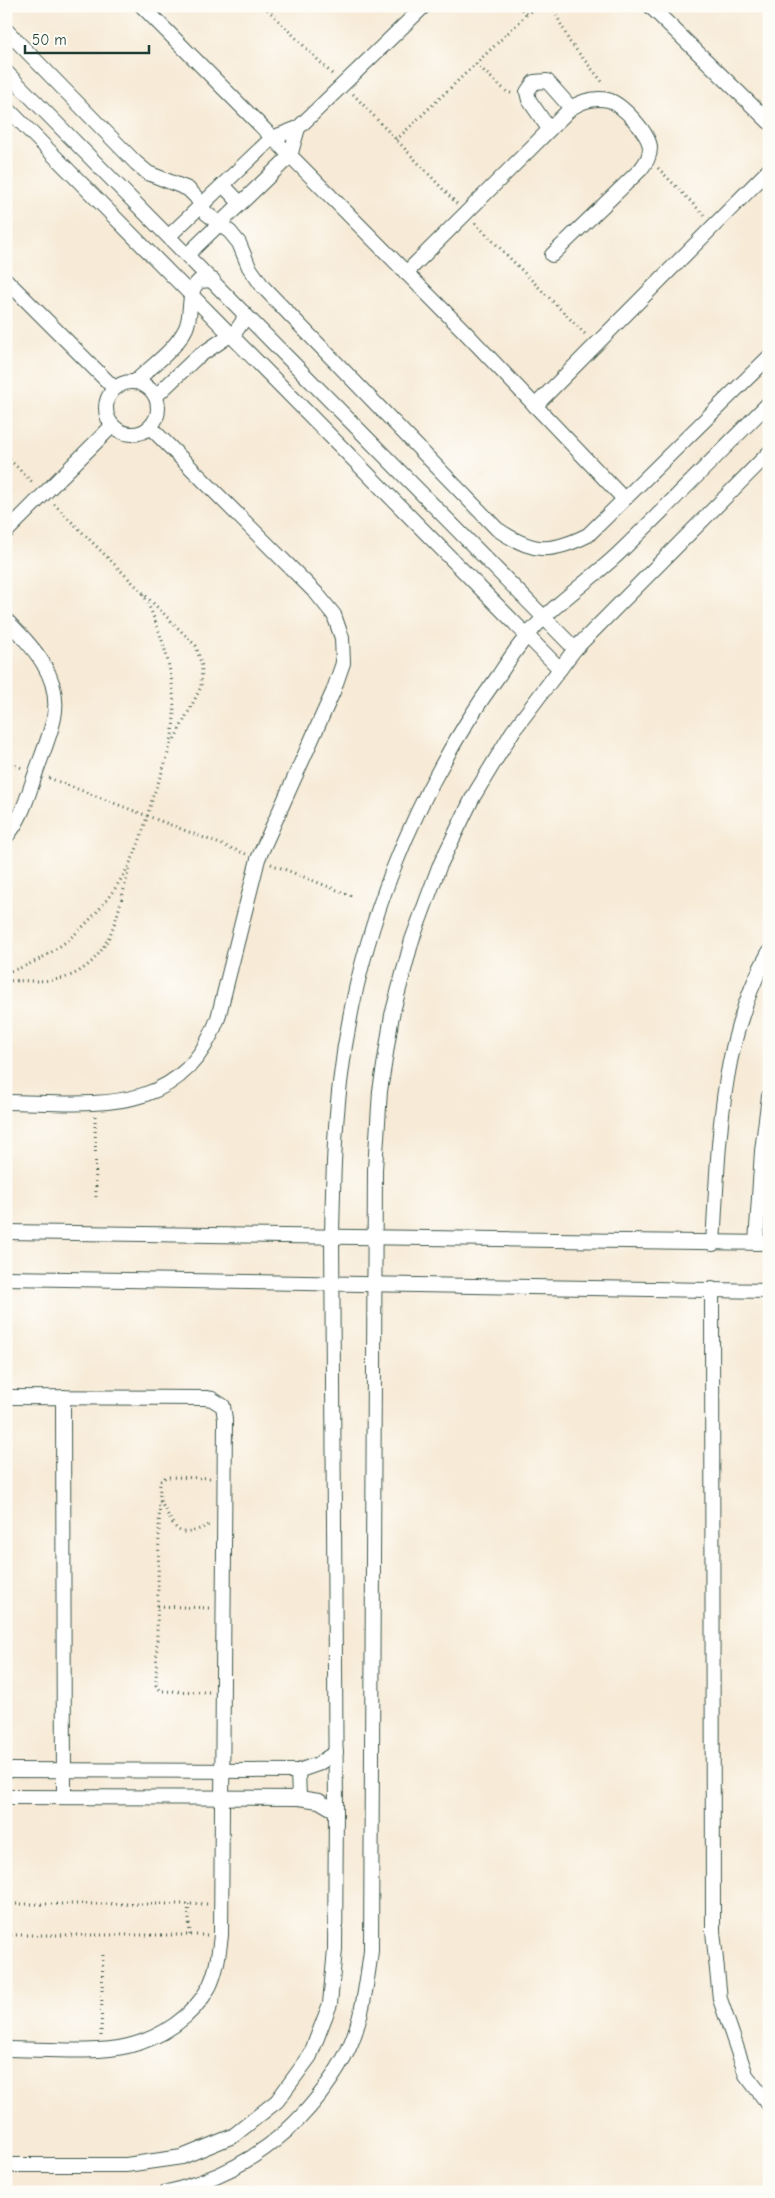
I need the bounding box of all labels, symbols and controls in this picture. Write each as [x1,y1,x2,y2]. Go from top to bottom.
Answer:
scale bar [25,22,149,54]
text: 50 m [32,31,67,49]

